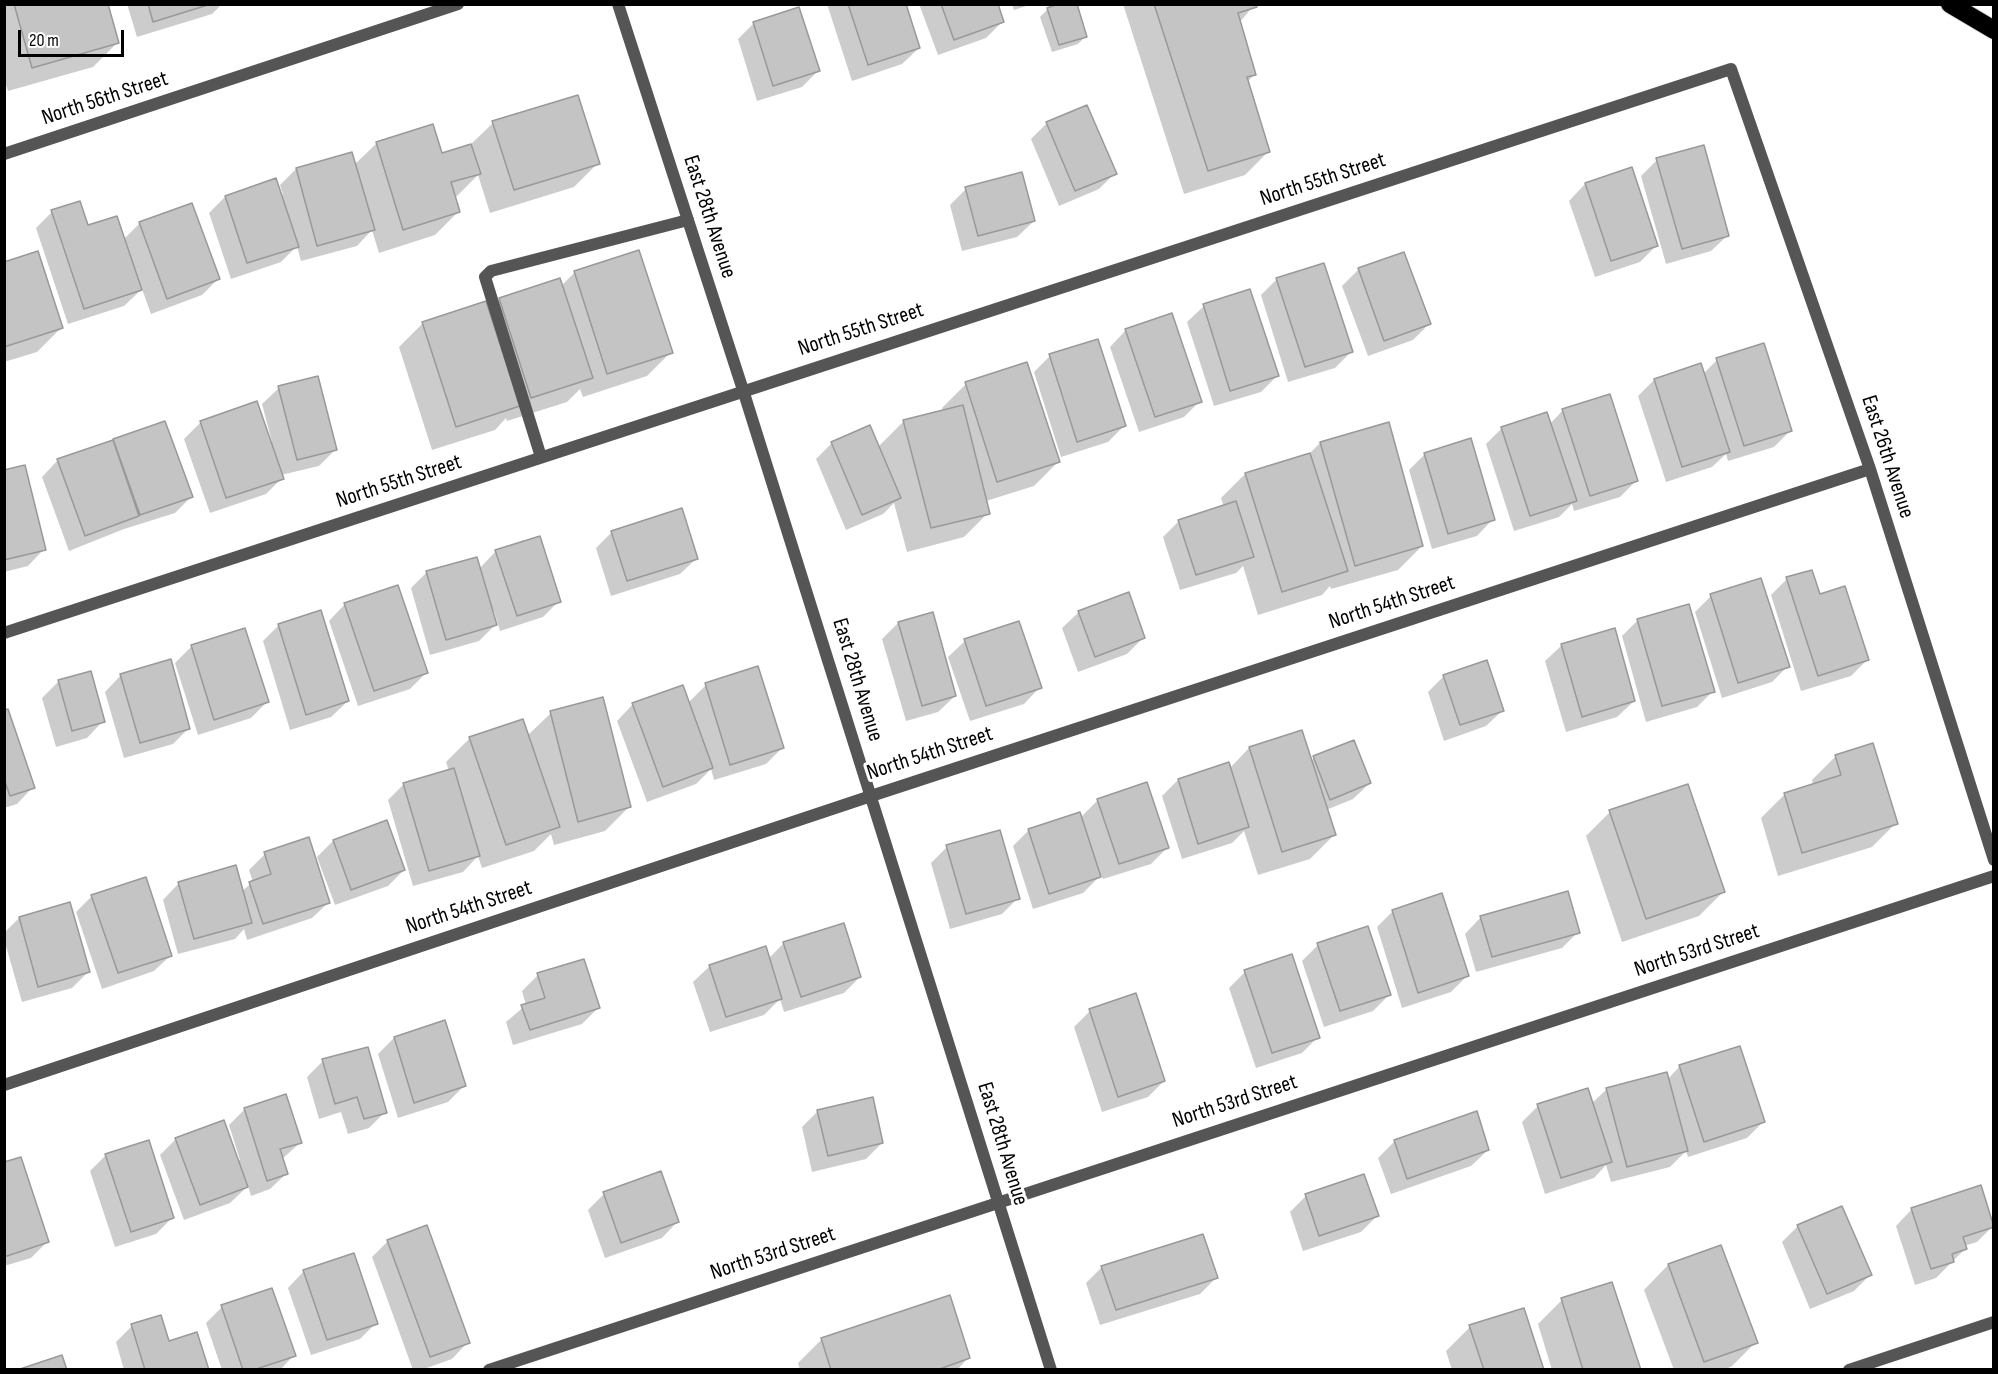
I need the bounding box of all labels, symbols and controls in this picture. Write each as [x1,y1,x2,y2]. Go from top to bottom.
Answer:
scale bar [21,18,128,56]
text: 20 m [29,30,59,51]
street label: North 56th Street [39,66,171,132]
street label: North 55th Street [1257,147,1389,213]
street label: East 28th Avenue [677,152,741,282]
street label: North 55th Street [795,297,927,363]
street label: East 26th Avenue [1855,392,1919,522]
street label: North 55th Street [333,449,465,515]
street label: North 54th Street [1326,570,1458,636]
street label: East 28th Avenue [826,615,888,745]
street label: North 54th Street [864,721,996,787]
street label: North 54th Street [403,875,535,941]
street label: North 53rd Street [1631,918,1763,984]
street label: North 53rd Street [1169,1069,1301,1135]
street label: East 28th Avenue [971,1079,1033,1209]
street label: North 53rd Street [707,1221,839,1287]

